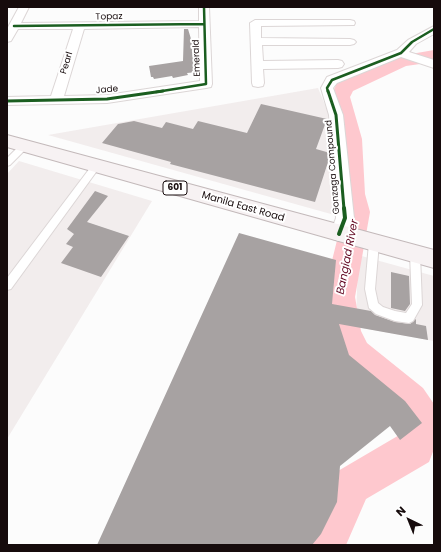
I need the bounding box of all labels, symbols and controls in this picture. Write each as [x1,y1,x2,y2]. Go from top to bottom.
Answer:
street label: Topaz [95,11,123,23]
street label: Emerald [191,39,203,77]
street label: Pearl [59,51,75,75]
street label: Jade [95,84,119,96]
street label: Gonzaga Compound [323,119,343,215]
road number: 601 [163,181,187,195]
street label: Manila East Road [200,189,286,225]
water label: Bangiad River [334,218,362,296]
north arrow [389,500,429,540]
text: N [392,503,409,520]

